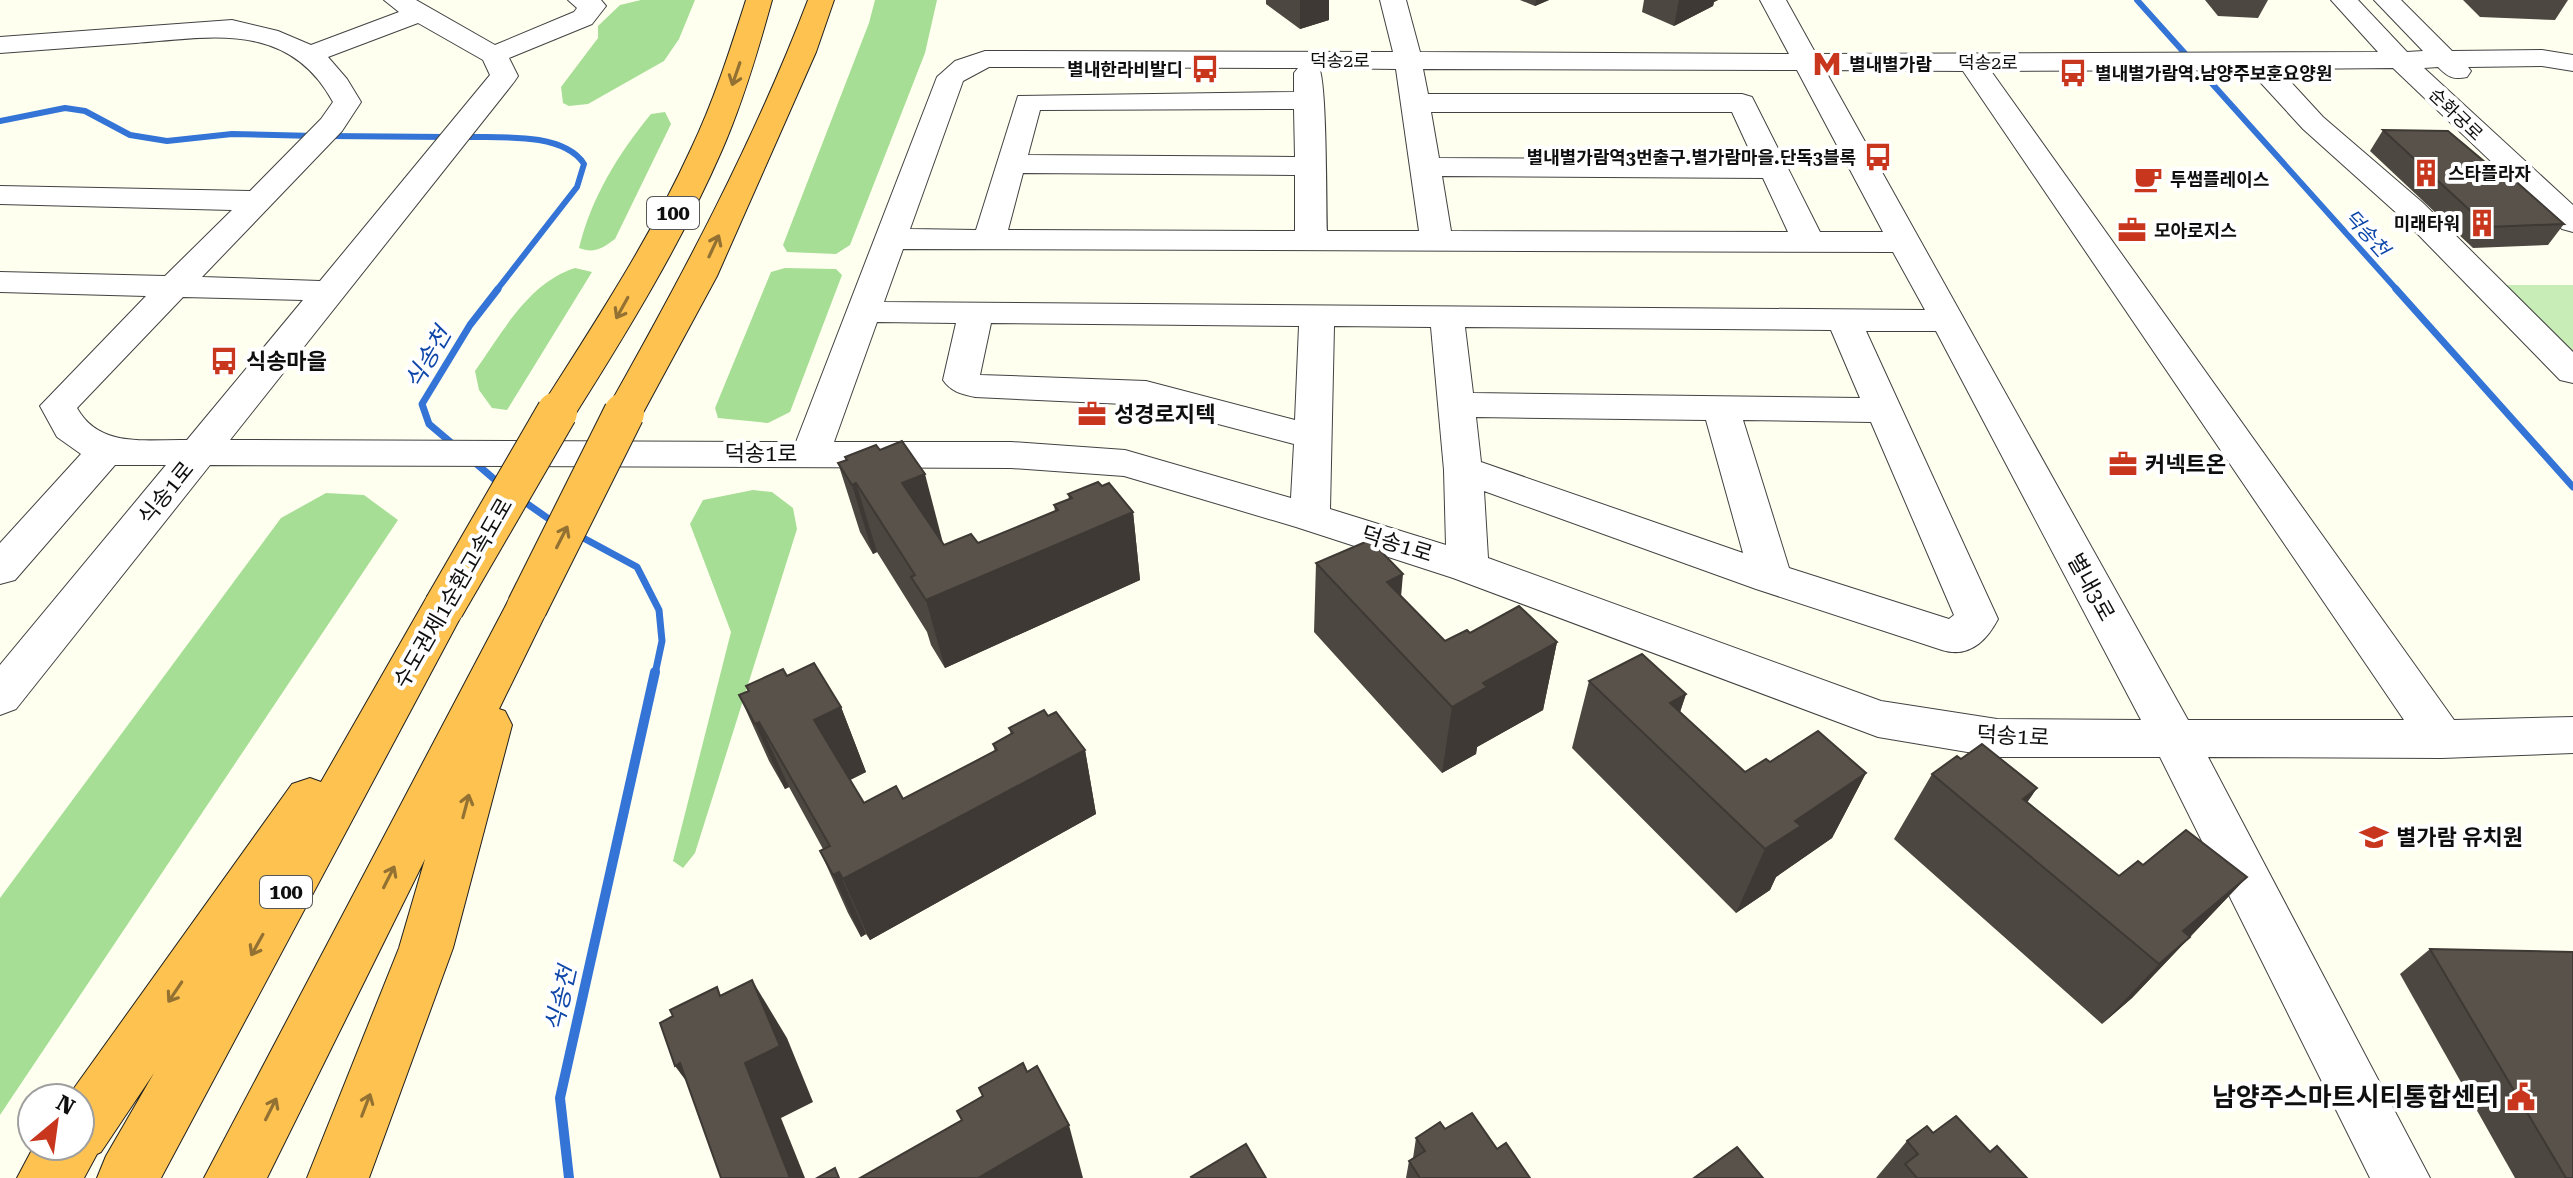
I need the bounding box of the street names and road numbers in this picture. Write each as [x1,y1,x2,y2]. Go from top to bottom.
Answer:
street label: 덕송2로 [1310,50,1370,71]
street label: 덕송2로 [1958,52,2018,73]
street label: 순화궁로 [2425,83,2487,145]
road number: 100 [647,197,699,229]
street label: 덕송1로 [724,441,798,466]
street label: 식송1로 [133,457,199,529]
street label: 수도권제1순환고속도로 [388,494,518,692]
street label: 덕송1로 [1358,521,1436,567]
street label: 별내3로 [2062,549,2120,625]
street label: 덕송1로 [1976,722,2050,750]
road number: 100 [260,876,312,908]

